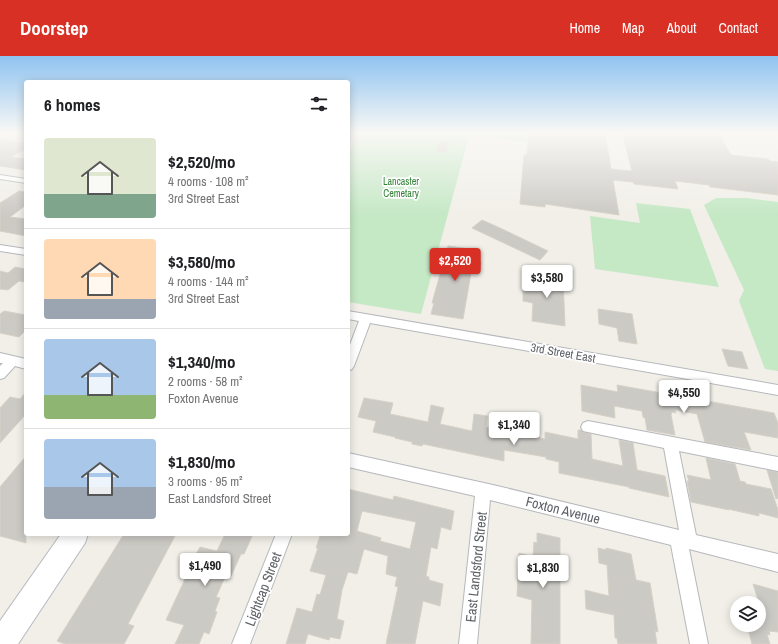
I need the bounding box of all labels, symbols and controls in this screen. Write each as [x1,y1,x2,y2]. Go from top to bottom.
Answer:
text: Doorstep [20,15,88,41]
text: Home [569,19,600,37]
text: Map [622,19,644,37]
text: About [666,19,696,37]
text: Contact [718,19,758,37]
text: 6 homes [44,93,101,116]
icon: filters [308,93,330,115]
text: $2,520/mo [168,150,235,173]
icon: home [76,154,124,202]
text: 4 rooms · 108 m² [168,173,249,190]
park label: Lancaster Cemetary [383,175,420,200]
text: 3rd Street East [168,190,239,207]
pin: $2,520 [422,248,488,282]
text: $3,580/mo [168,250,235,273]
text: $2,520 [439,252,471,269]
icon: home [76,255,124,303]
pin: $3,580 [514,265,580,299]
text: $3,580 [531,269,563,286]
text: 4 rooms · 144 m² [168,273,249,290]
text: 3rd Street East [168,290,239,307]
street label: 3rd Street East [529,339,597,367]
text: $1,340/mo [168,350,235,373]
icon: home [76,355,124,403]
text: 2 rooms · 58 m² [168,373,243,390]
pin: $4,550 [651,380,717,414]
text: $4,550 [668,384,700,401]
text: Foxton Avenue [168,390,238,407]
pin: $1,340 [481,412,547,446]
text: $1,340 [498,416,530,433]
text: $1,830/mo [168,450,235,473]
icon: home [76,455,124,503]
text: 3 rooms · 95 m² [168,473,243,490]
text: East Landsford Street [168,490,271,507]
street label: Foxton Avenue [524,492,602,528]
street label: East Landsford Street [461,511,491,623]
street label: Lightcap Street [241,549,285,629]
pin: $1,490 [172,553,238,587]
pin: $1,830 [510,555,576,589]
text: $1,490 [189,557,221,574]
text: $1,830 [527,559,559,576]
map controls [730,596,766,632]
button: layers [730,596,766,632]

